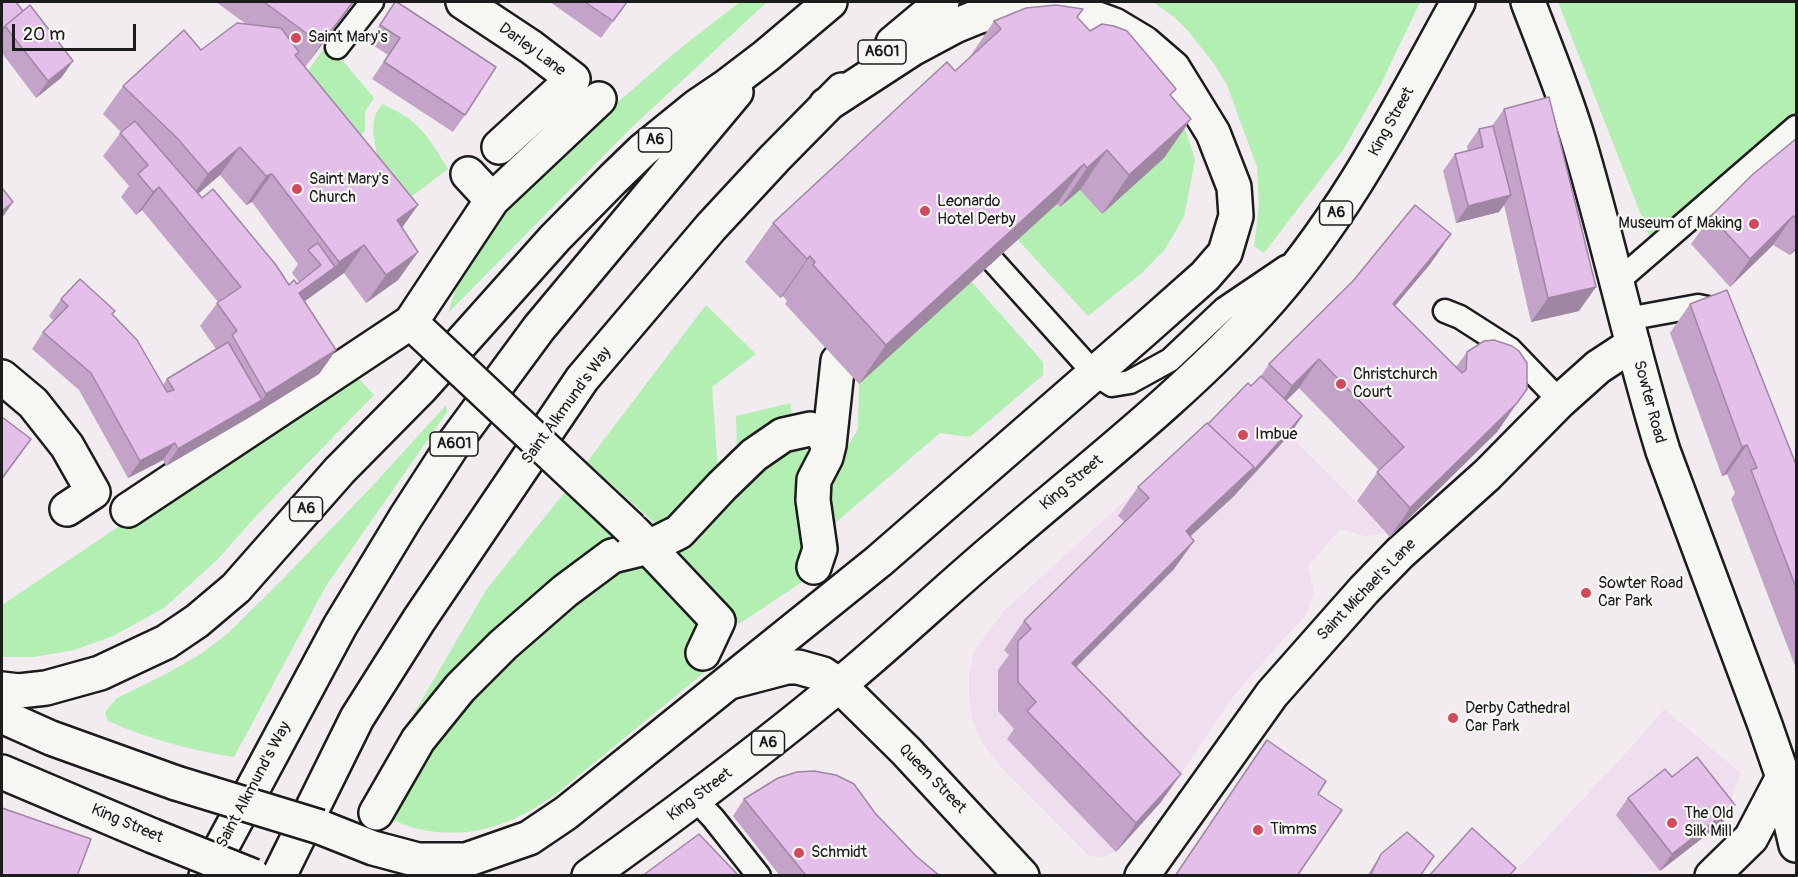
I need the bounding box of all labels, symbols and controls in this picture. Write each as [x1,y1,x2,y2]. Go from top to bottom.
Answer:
scale bar [15,12,140,50]
street label: Darley Lane [495,19,569,81]
text: 20 m [23,23,65,46]
place label: Saint Mary's [308,28,388,48]
marker: Saint Mary's [289,31,303,45]
road number: A601 [858,40,906,64]
street label: King Street [1365,84,1419,160]
road number: A6 [638,128,672,152]
place label: Saint Mary's Church [309,170,389,208]
marker: Saint Mary's Church [290,182,304,196]
place label: Leonardo Hotel Derby [937,192,1016,230]
road number: A6 [1320,201,1352,225]
marker: Leonardo Hotel Derby [918,204,932,218]
place label: Museum of Making [1618,214,1742,234]
marker: Museum of Making [1747,217,1761,231]
street label: Saint Alkmund's Way [518,344,616,468]
street label: Sowter Road [1629,358,1669,446]
place label: Christchurch Court [1353,365,1438,403]
marker: Christchurch Court [1334,377,1348,391]
place label: Imbue [1255,425,1298,445]
marker: Imbue [1236,428,1250,442]
road number: A601 [430,432,478,456]
street label: King Street [1037,451,1107,515]
road number: A6 [290,497,322,521]
street label: Saint Michael's Lane [1314,535,1420,645]
place label: Sowter Road Car Park [1598,574,1683,612]
marker: Sowter Road Car Park [1579,586,1593,600]
place label: Derby Cathedral Car Park [1465,699,1570,737]
marker: Derby Cathedral Car Park [1446,711,1460,725]
street label: Saint Alkmund's Way [213,719,295,851]
road number: A6 [752,731,784,755]
street label: Queen Street [894,740,970,818]
street label: King Street [664,764,736,826]
street label: King Street [88,800,166,848]
place label: The Old Silk Mill [1684,804,1734,842]
marker: The Old Silk Mill [1665,816,1679,830]
place label: Timms [1270,820,1317,840]
marker: Timms [1251,823,1265,837]
place label: Schmidt [811,843,867,863]
marker: Schmidt [792,846,806,860]

